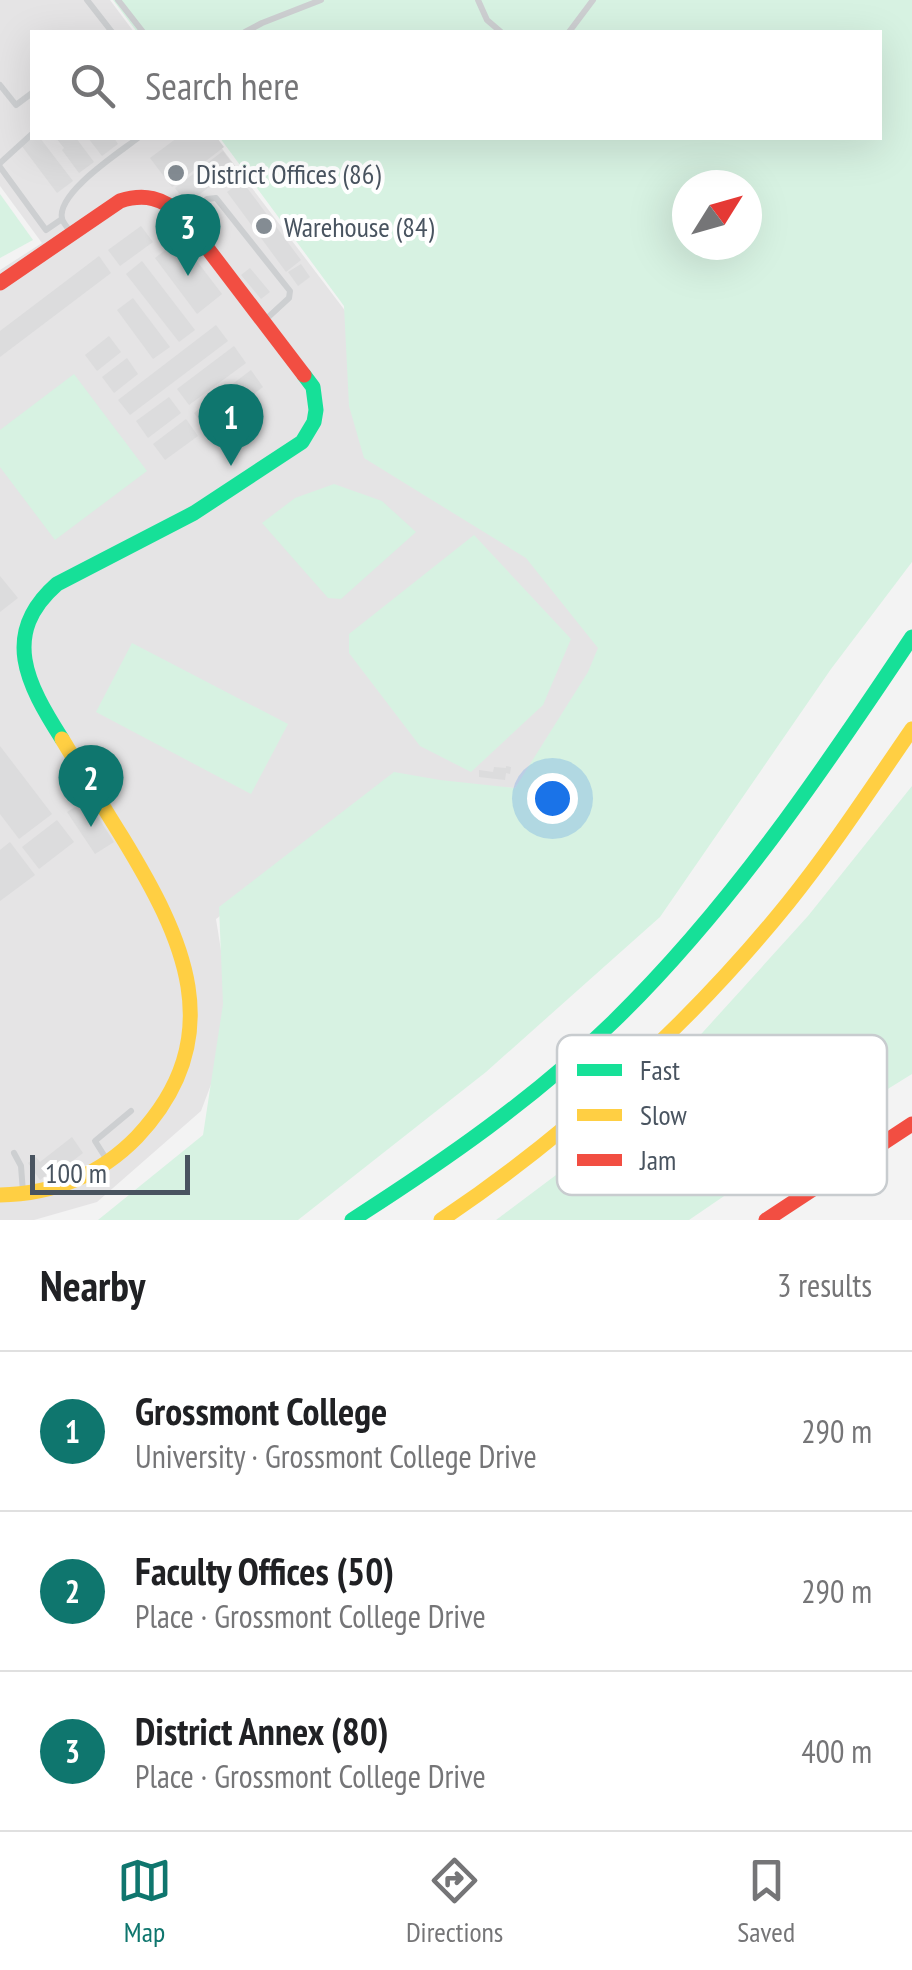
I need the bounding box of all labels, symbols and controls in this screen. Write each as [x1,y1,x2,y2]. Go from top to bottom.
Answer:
search box [30,30,882,140]
icon: search [65,58,120,113]
text: Search here [145,61,299,110]
place label: District Offices (86) [196,155,381,192]
marker: District Offices (86) [165,162,187,184]
north arrow [672,170,762,260]
pin: 3 [156,194,220,276]
place label: Warehouse (84) [284,208,435,245]
marker: Warehouse (84) [253,215,275,237]
pin: 1 [198,384,264,466]
pin: 2 [58,744,124,827]
your location [527,773,578,824]
legend [557,1035,887,1195]
text: Fast [640,1051,680,1088]
text: Slow [640,1096,687,1133]
text: Jam [639,1141,676,1178]
scale bar [30,1150,190,1194]
text: 100 m [45,1154,107,1191]
text: Nearby [40,1258,145,1313]
text: 3 results [777,1264,872,1306]
text: Grossmont College [135,1386,387,1435]
text: 1 [65,1410,80,1452]
text: 290 m [801,1410,872,1452]
text: University · Grossmont College Drive [135,1435,537,1477]
text: Faculty Offices (50) [135,1546,394,1595]
text: 2 [65,1570,80,1612]
text: 290 m [801,1570,872,1612]
text: Place · Grossmont College Drive [135,1595,486,1637]
text: District Annex (80) [135,1706,389,1755]
text: 3 [65,1730,80,1772]
text: 400 m [801,1730,872,1772]
text: Place · Grossmont College Drive [135,1755,486,1797]
tab: Map [117,1853,172,1950]
tab: Directions [406,1853,503,1950]
tab: Saved [737,1853,795,1950]

